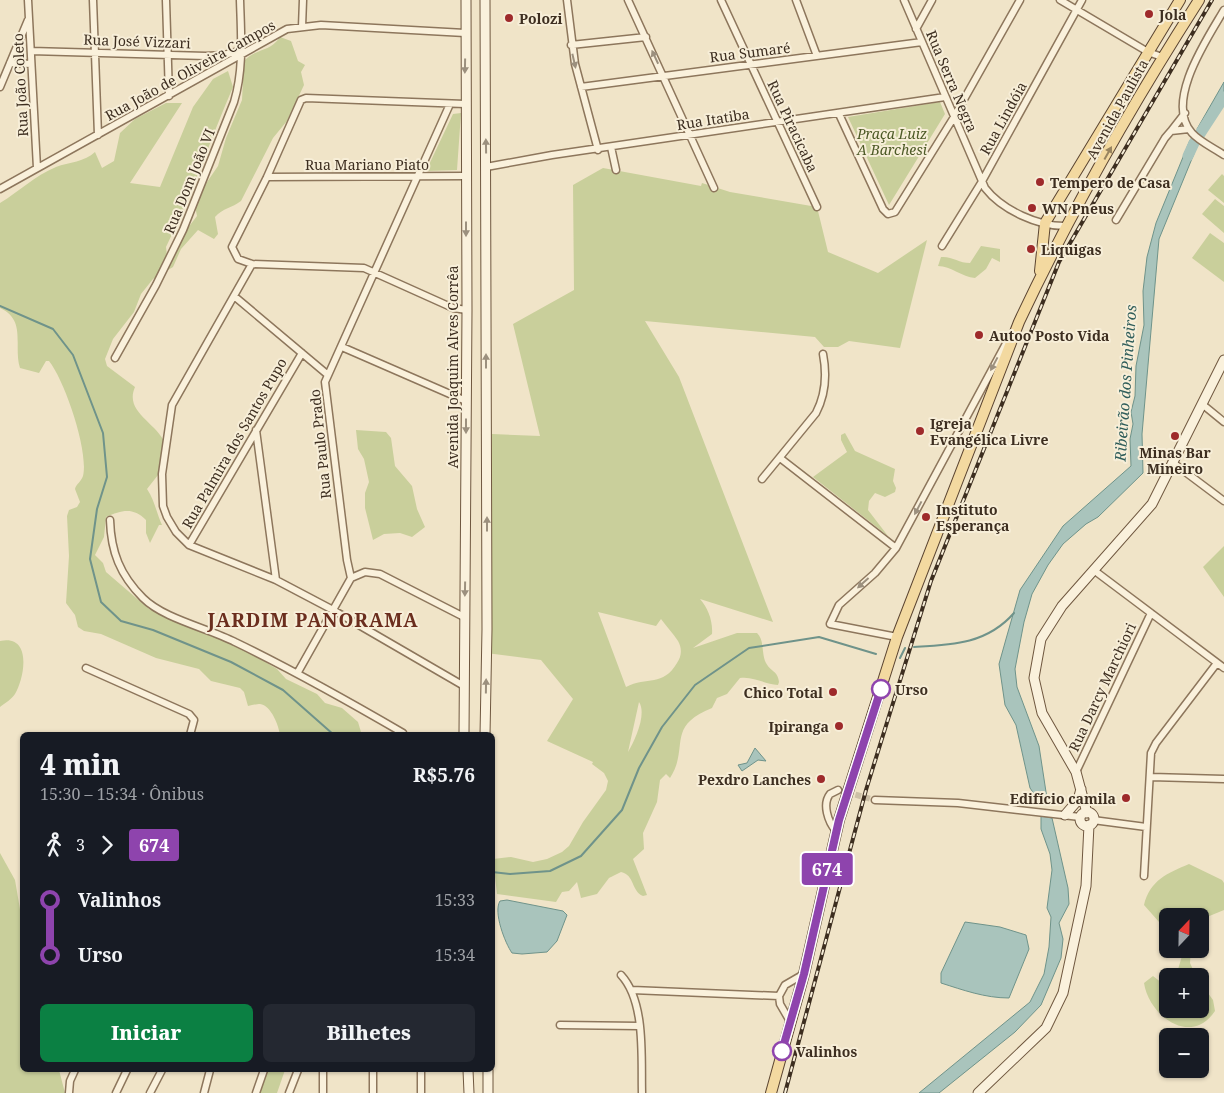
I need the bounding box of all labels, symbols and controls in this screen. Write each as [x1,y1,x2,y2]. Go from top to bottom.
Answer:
place label: Jola [1158,5,1186,24]
marker: Jola [1143,8,1155,20]
place label: Polozi [519,9,562,28]
marker: Polozi [503,12,515,24]
street label: Rua João de Oliveira Campos [102,15,278,125]
street label: Rua Serra Negra [922,27,982,135]
street label: Rua José Vizzari [83,30,191,52]
street label: Rua João Coleto [8,33,32,137]
street label: Rua Sumaré [708,38,792,66]
one-way arrow [650,50,658,64]
one-way arrow [571,53,579,69]
street label: Avenida Paulista [1082,56,1152,162]
one-way arrow [461,58,469,74]
street label: Rua Piracicaba [763,77,823,175]
street label: Rua Lindóia [975,78,1031,158]
street label: Rua Itatiba [675,104,751,134]
park label: Praça Luiz A Barchesi [856,124,928,159]
street label: Rua Dom João VI [159,126,219,236]
one-way arrow [482,138,490,154]
one-way arrow [1104,146,1113,159]
street label: Rua Mariano Piato [305,155,429,174]
place label: Tempero de Casa [1050,173,1171,192]
marker: Tempero de Casa [1034,176,1046,188]
place label: WN Pneus [1042,199,1114,218]
marker: WN Pneus [1026,202,1038,214]
one-way arrow [462,221,470,237]
place label: Liquigas [1041,240,1102,259]
marker: Liquigas [1025,243,1037,255]
street label: Avenida Joaquim Alves Corrêa [443,265,462,469]
water label: Ribeirão dos Pinheiros [1109,304,1140,463]
place label: Autoo Posto Vida [989,326,1109,345]
marker: Autoo Posto Vida [973,329,985,341]
one-way arrow [482,353,490,369]
street label: Rua Palmira dos Santos Pupo [177,354,291,532]
one-way arrow [990,357,998,371]
street label: Rua Paulo Prado [305,388,335,500]
place label: Igreja Evangélica Livre [930,414,1048,449]
one-way arrow [462,418,470,434]
marker: Igreja Evangélica Livre [914,425,926,437]
marker: Minas Bar Mineiro [1169,430,1181,442]
place label: Minas Bar Mineiro [1139,443,1211,478]
one-way arrow [914,500,922,515]
place label: Instituto Esperança [936,500,1009,535]
marker: Instituto Esperança [920,511,932,523]
one-way arrow [483,516,491,532]
one-way arrow [857,577,869,588]
one-way arrow [460,581,468,597]
district label: JARDIM PANORAMA [206,607,419,633]
street label: Rua Darcy Marchiori [1064,619,1140,754]
one-way arrow [482,678,490,694]
marker: Urso [871,679,891,699]
place label: Urso [895,680,928,699]
place label: Chico Total [744,683,823,702]
marker: Chico Total [827,686,839,698]
place label: Ipiranga [768,717,829,736]
marker: Ipiranga [833,720,845,732]
text: 4 min [40,745,120,783]
text: R$5.76 [413,762,475,788]
place label: Pexdro Lanches [698,770,811,789]
marker: Pexdro Lanches [815,773,827,785]
text: 15:30 – 15:34 · Ônibus [40,783,204,805]
place label: Edifício camila [1010,789,1116,808]
marker: Edifício camila [1120,792,1132,804]
icon: walk [40,831,68,859]
icon: forward [93,831,121,859]
text: 674 [139,833,169,857]
text: 3 [76,834,85,856]
line badge: 674 [798,853,856,885]
text: 674 [812,857,842,881]
text: Valinhos [78,887,161,913]
text: 15:33 [435,889,475,911]
north arrow [1159,908,1209,958]
map controls [1159,908,1209,1078]
text: Urso [78,942,123,968]
text: 15:34 [435,944,475,966]
button: + [1159,968,1209,1018]
button: Iniciar [40,1004,253,1062]
button: Bilhetes [263,1004,475,1062]
button: − [1159,1028,1209,1078]
marker: Valinhos [772,1041,792,1061]
place label: Valinhos [796,1042,857,1061]

